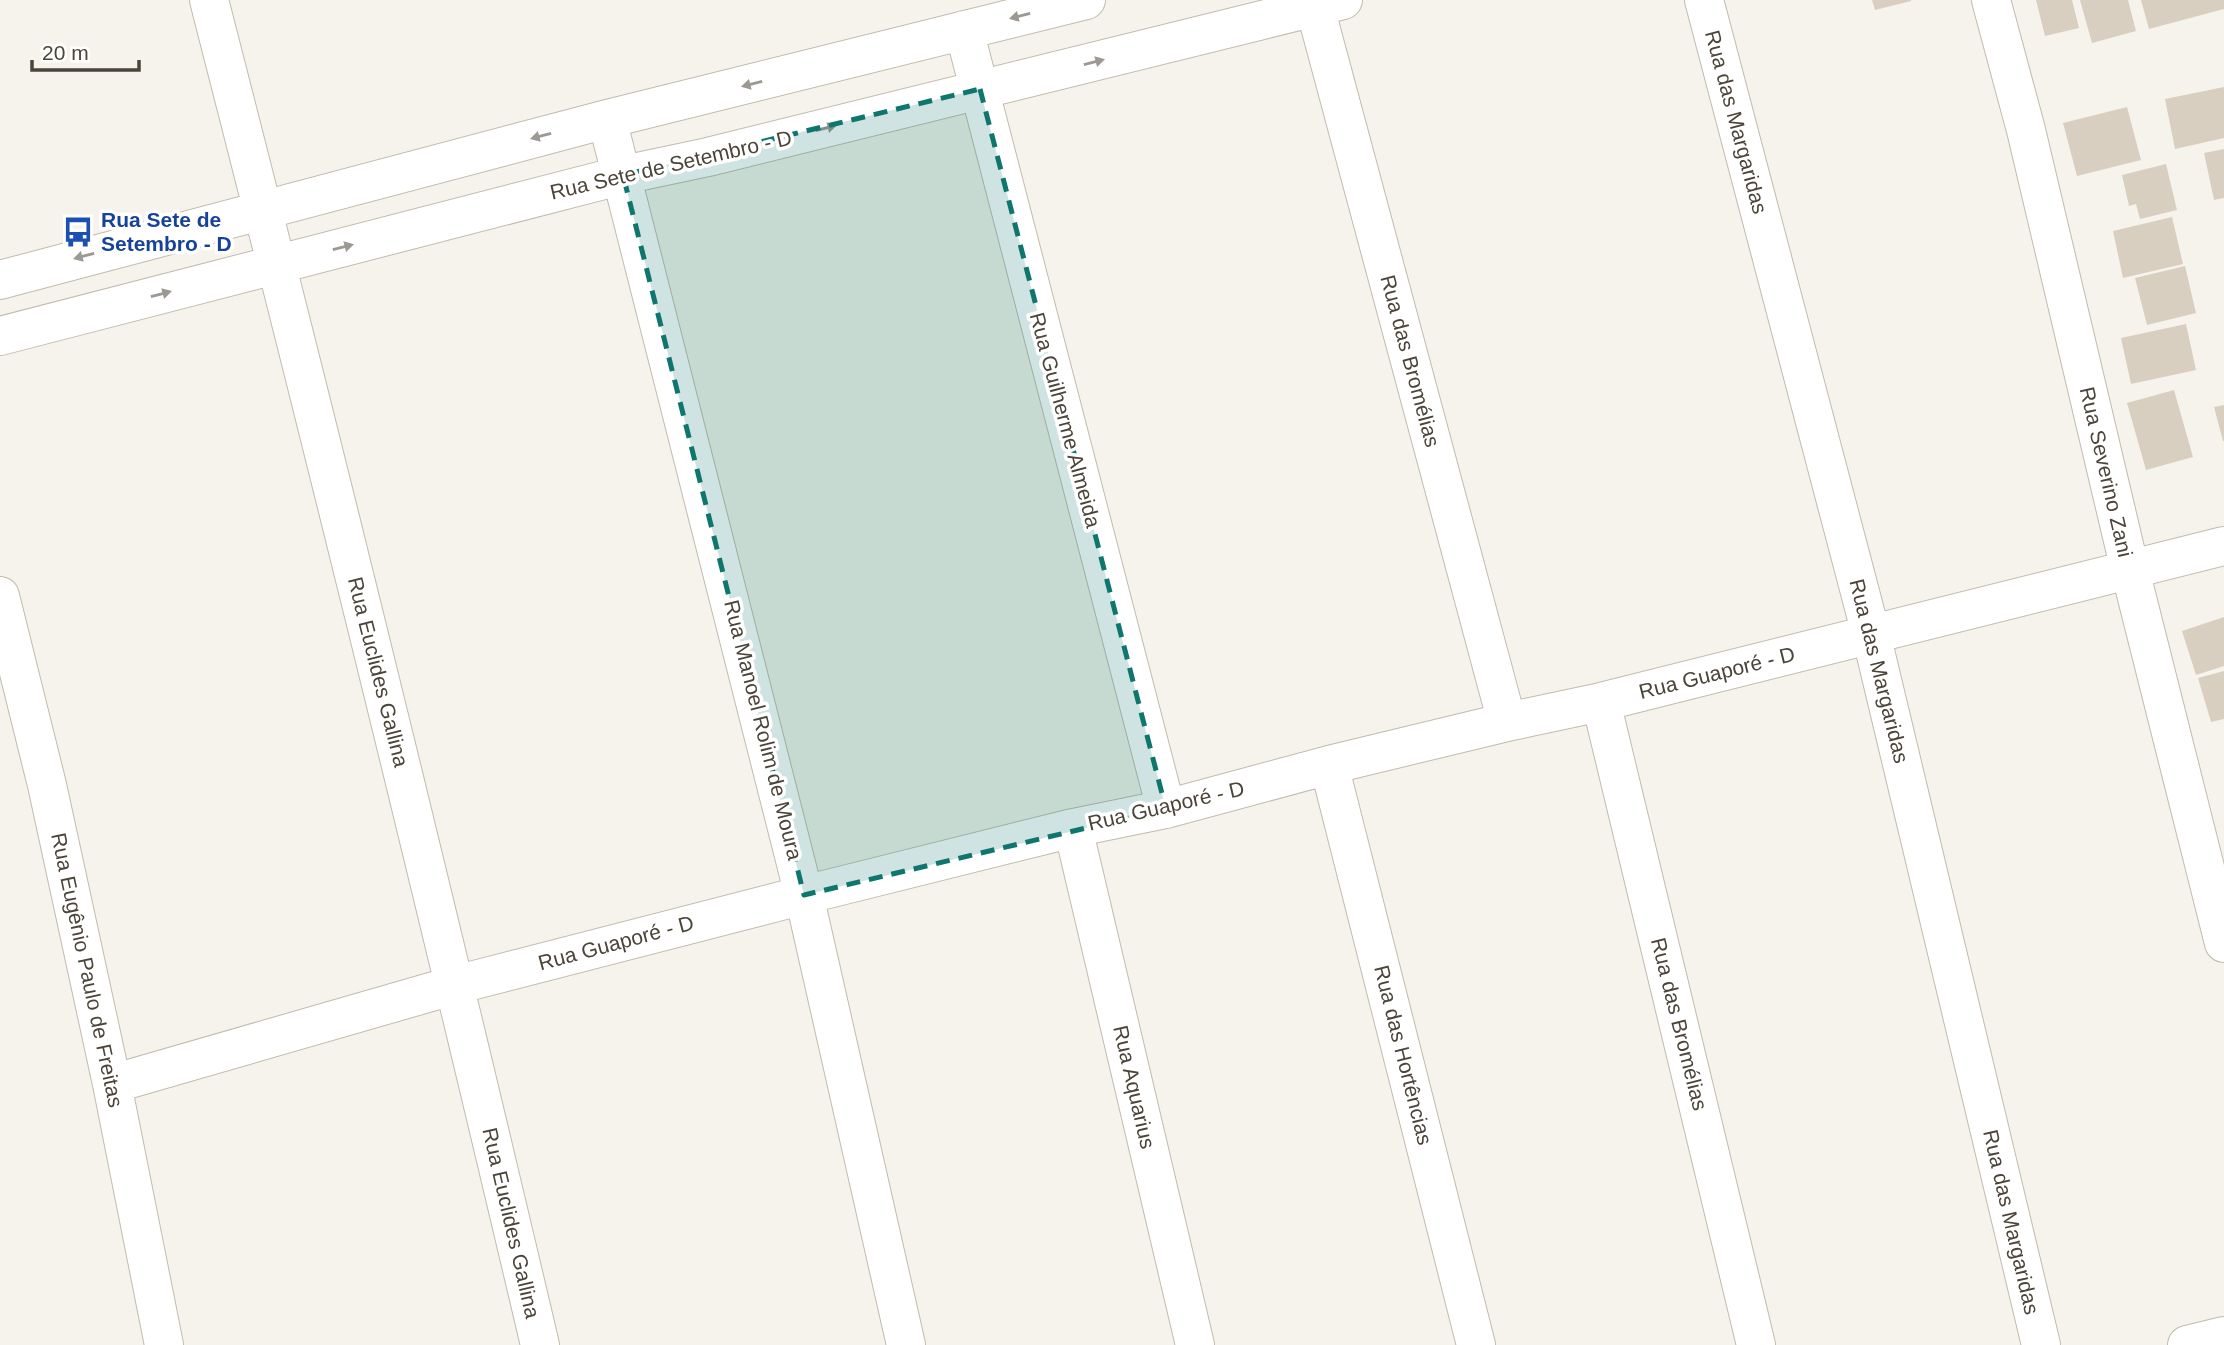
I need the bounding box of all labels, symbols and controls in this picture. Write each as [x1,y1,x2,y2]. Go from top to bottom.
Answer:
one-way arrow [1009,11,1031,22]
scale bar [32,28,138,72]
street label: Rua das Margaridas [1701,28,1772,216]
text: 20 m [42,41,89,64]
one-way arrow [1083,56,1105,67]
one-way arrow [741,79,763,90]
one-way arrow [815,122,837,133]
street label: Rua Sete de Setembro - D [548,125,794,204]
one-way arrow [530,132,551,142]
place label: Rua Sete de Setembro - D [101,208,232,255]
bus stop icon: Rua Sete de Setembro - D [61,215,95,249]
one-way arrow [333,241,355,252]
one-way arrow [73,252,94,262]
street label: Rua das Bromélias [1376,272,1445,450]
one-way arrow [150,288,172,299]
street label: Rua Guilherme Almeida [1026,310,1105,530]
street label: Rua Severino Zani [2076,385,2137,559]
street label: Rua Euclides Gallina [344,575,413,770]
street label: Rua das Margaridas [1845,576,1914,765]
street label: Rua Manoel Rolim de Moura [720,597,807,863]
street label: Rua Guaporé - D [1637,642,1797,703]
street label: Rua Guaporé - D [1085,776,1246,835]
street label: Rua Eugênio Paulo de Freitas [47,830,128,1109]
street label: Rua Guaporé - D [536,911,696,974]
street label: Rua das Bromélias [1647,935,1712,1113]
street label: Rua das Hortências [1370,963,1437,1147]
street label: Rua Aquarius [1109,1023,1160,1151]
street label: Rua Euclides Gallina [478,1125,545,1321]
street label: Rua das Margaridas [1979,1127,2044,1317]

